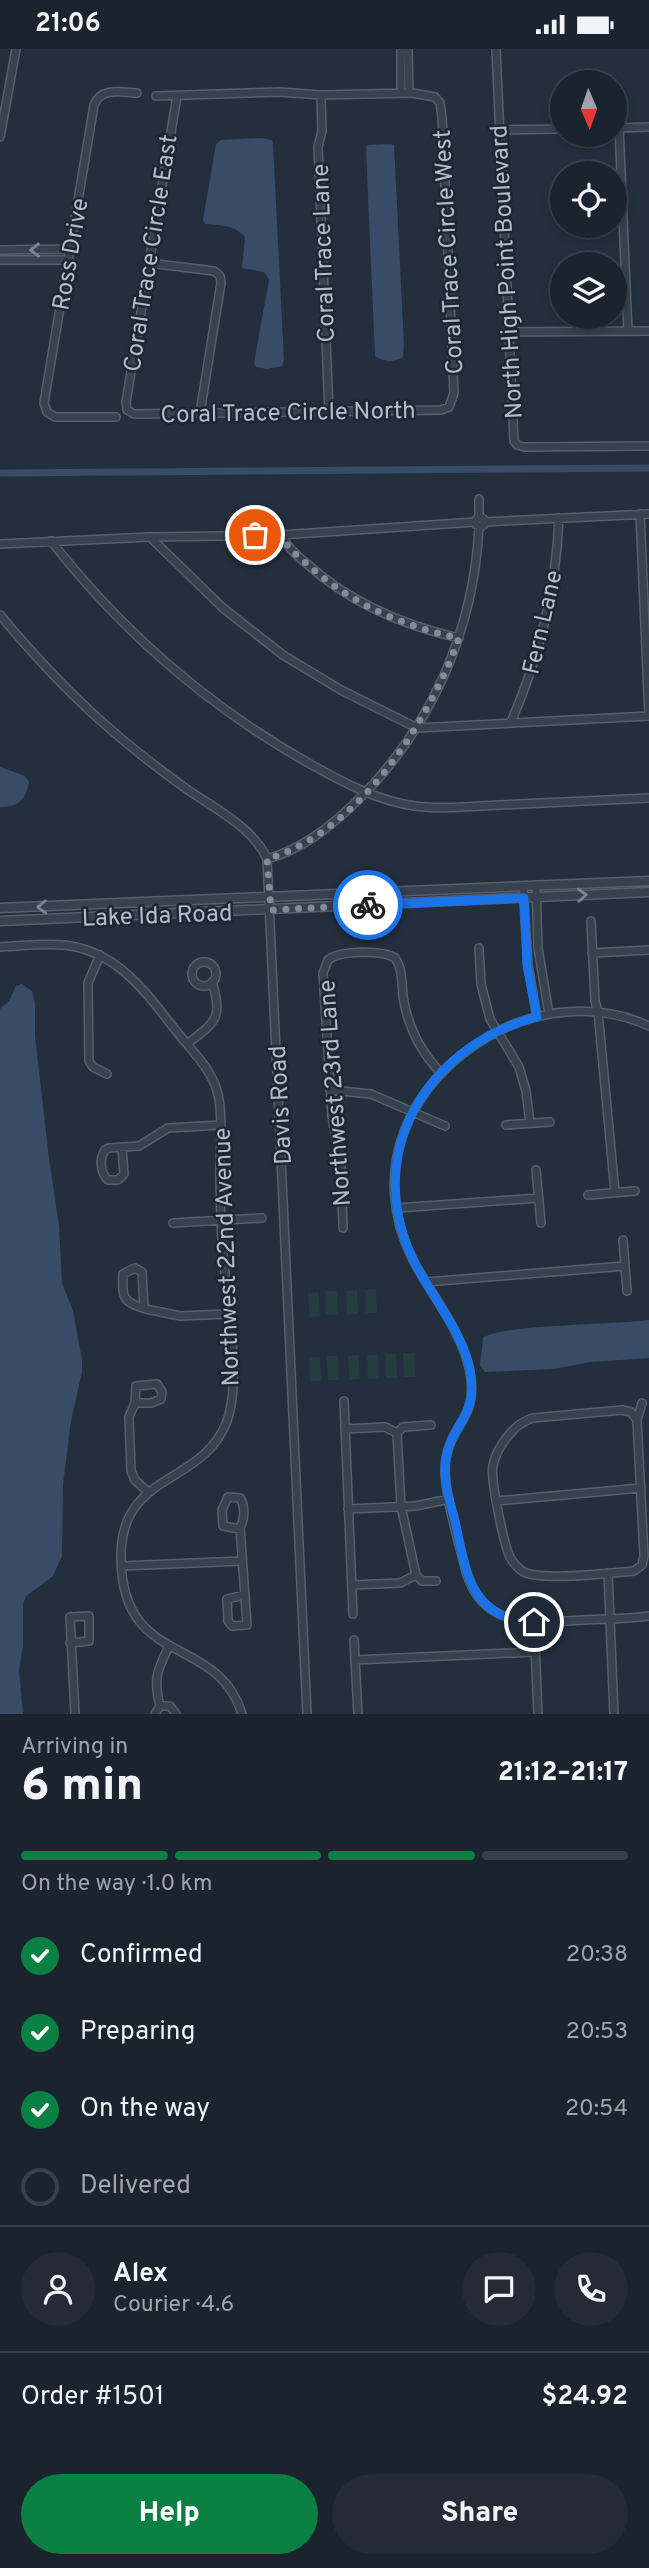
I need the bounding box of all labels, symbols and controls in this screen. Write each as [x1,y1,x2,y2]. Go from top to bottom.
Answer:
text: 21:06 [35,8,101,41]
north arrow [550,70,626,147]
map controls [550,70,627,329]
street label: North High Point Boulevard [485,124,531,420]
street label: Coral Trace Circle West [429,129,471,375]
street label: Coral Trace Circle East [118,132,186,374]
button: locate [550,161,627,238]
street label: Coral Trace Lane [307,163,343,343]
street label: Ross Drive [47,196,97,313]
one-way arrow [30,242,41,257]
button: layers [550,252,627,329]
street label: Coral Trace Circle North [160,397,416,431]
pin [225,505,285,565]
icon: bag [236,516,274,554]
street label: Fern Lane [517,567,571,678]
courier [333,870,403,940]
icon: bike [349,886,387,924]
one-way arrow [577,888,588,903]
one-way arrow [37,899,47,915]
street label: Lake Ida Road [81,899,233,935]
street label: Northwest 23rd Lane [313,978,359,1207]
street label: Davis Road [264,1045,300,1165]
street label: Northwest 22nd Avenue [208,1127,248,1387]
pin [504,1592,564,1652]
icon: home [515,1603,553,1641]
text: Arriving in [21,1733,128,1762]
text: 21:12–21:17 [498,1757,628,1790]
text: 6 min [21,1758,143,1817]
text: On the way · 1.0 km [21,1870,212,1899]
icon: check [21,1937,59,1975]
text: Confirmed [80,1939,203,1972]
text: 20:38 [566,1941,628,1970]
icon: check [21,2014,59,2052]
text: Preparing [80,2016,195,2049]
text: 20:53 [566,2018,628,2047]
icon: check [21,2091,59,2129]
text: On the way [80,2093,210,2126]
text: 20:54 [565,2095,628,2124]
text: Delivered [80,2170,191,2203]
button: person [21,2252,95,2326]
button: chat [462,2252,536,2326]
button: phone [554,2252,628,2326]
text: Alex [113,2258,168,2291]
text: Courier · 4.6 [113,2291,234,2320]
text: Order #1501 [21,2381,165,2414]
text: $24.92 [542,2381,628,2414]
button: Help [21,2474,318,2554]
button: Share [332,2474,628,2554]

